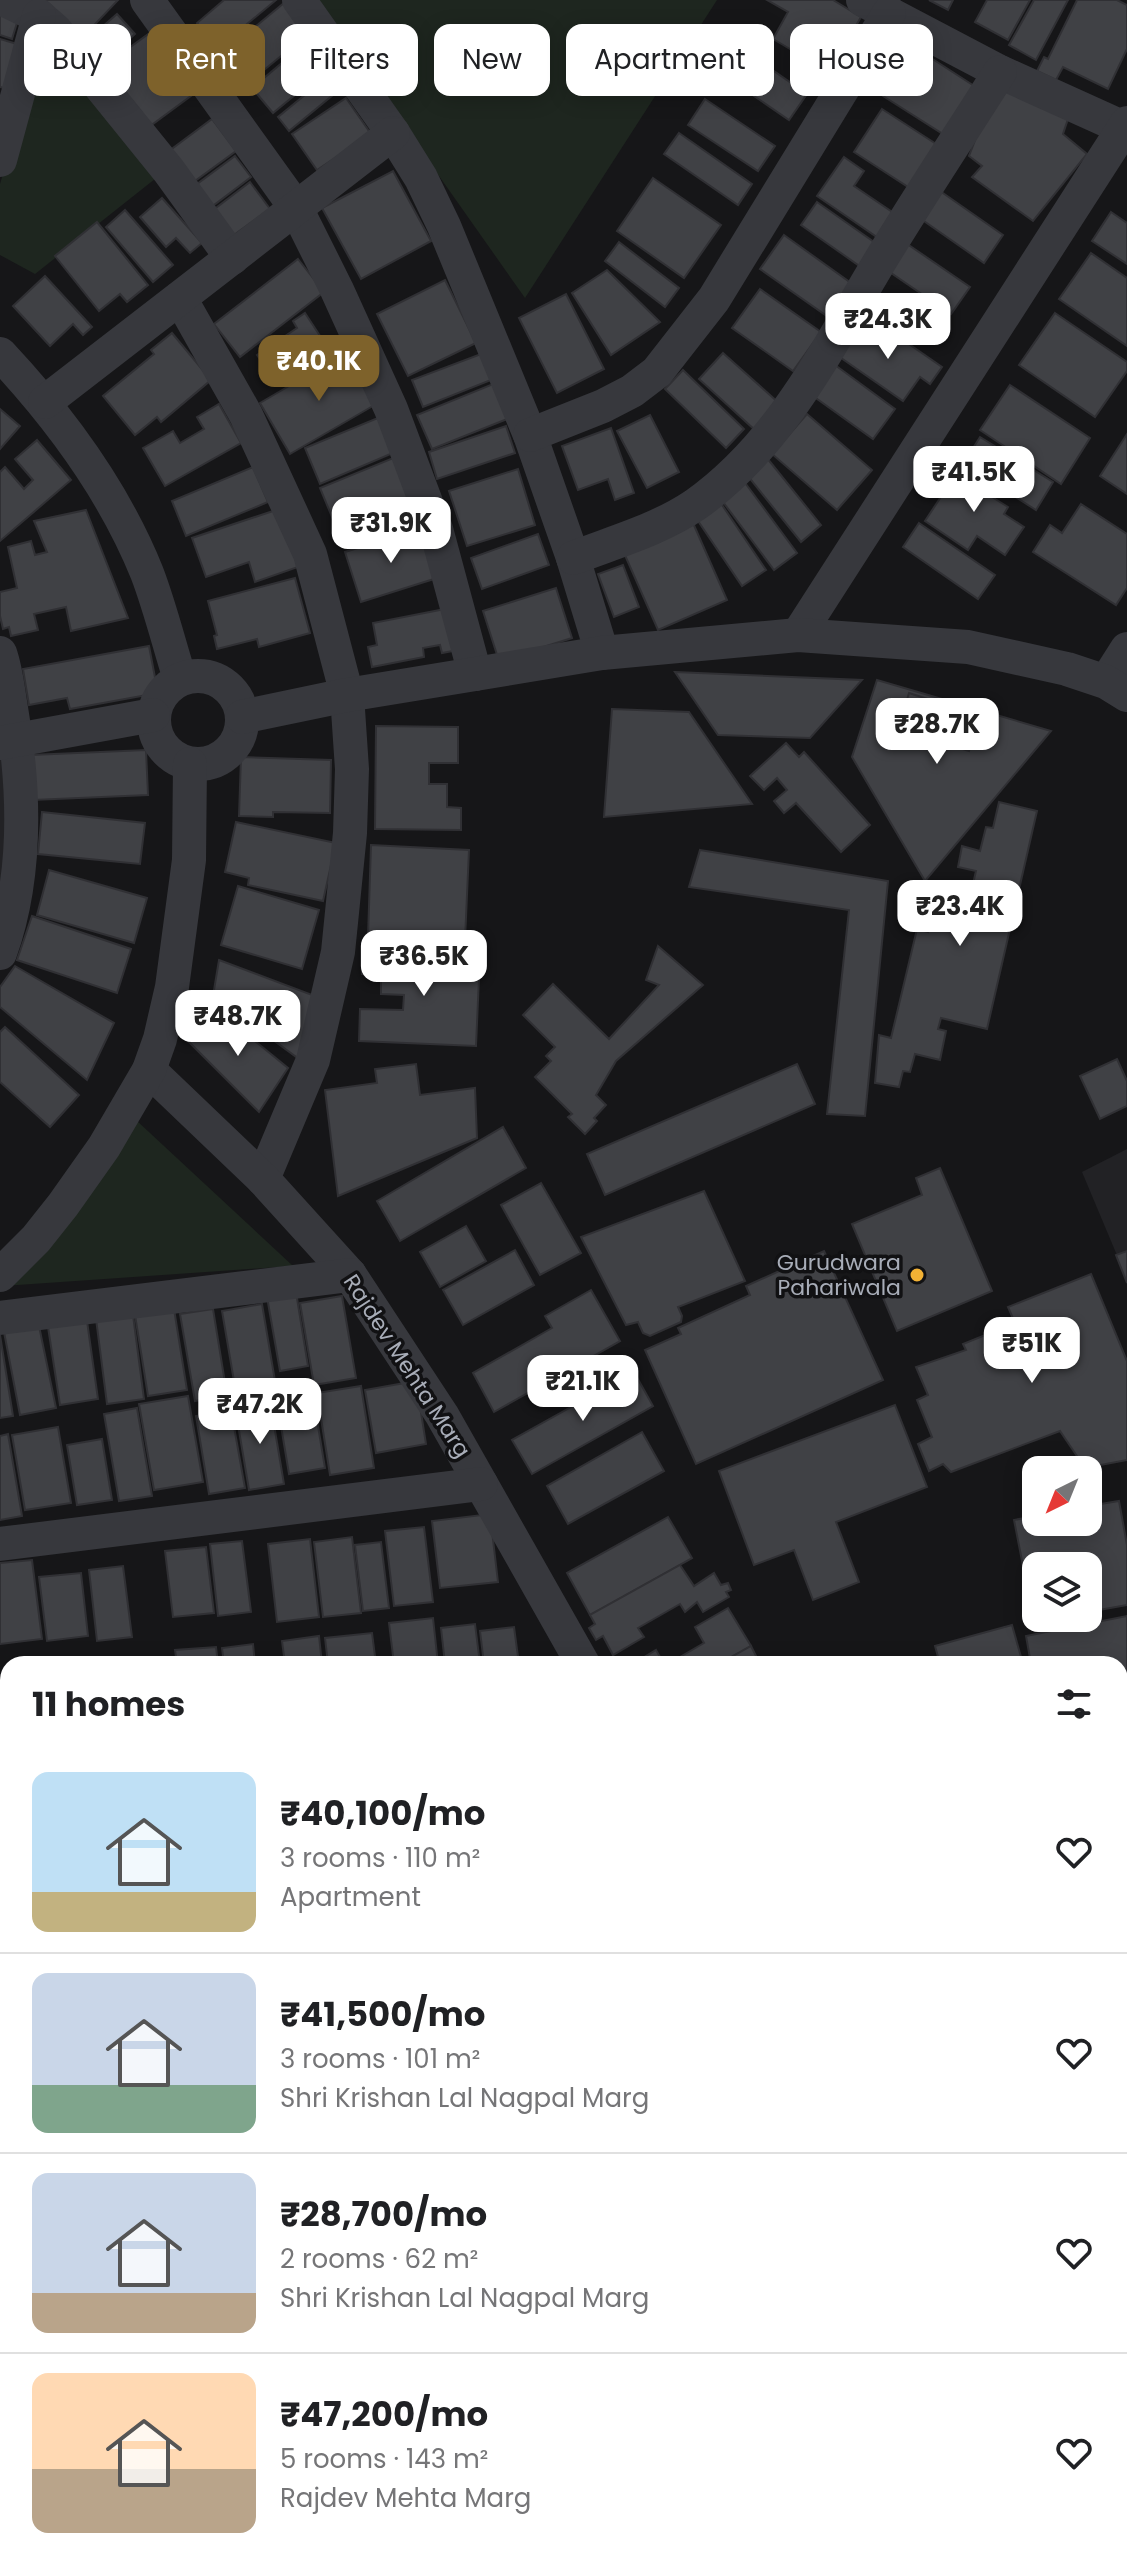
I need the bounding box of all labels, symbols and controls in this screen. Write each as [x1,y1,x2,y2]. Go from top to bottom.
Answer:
chip: Buy [24,24,131,96]
chip: Rent [147,24,265,96]
chip: Filters [281,24,418,96]
chip: New [434,24,550,96]
chip: Apartment [566,24,774,96]
chip: House [790,24,933,96]
pin: ₹24.3K [823,293,953,361]
text: ₹24.3K [843,301,933,337]
pin: ₹40.1K [254,335,384,403]
text: ₹40.1K [276,343,362,379]
pin: ₹41.5K [909,446,1039,514]
text: ₹41.5K [931,454,1017,490]
pin: ₹31.9K [326,497,456,565]
text: ₹31.9K [350,505,432,541]
pin: ₹28.7K [872,698,1002,766]
text: ₹28.7K [894,706,980,742]
pin: ₹23.4K [895,880,1025,948]
text: ₹23.4K [915,888,1005,924]
pin: ₹36.5K [359,930,489,998]
text: ₹36.5K [379,938,469,974]
pin: ₹48.7K [173,990,303,1058]
text: ₹48.7K [193,998,283,1034]
place label: Gurudwara Pahariwala [777,1247,901,1303]
marker: Gurudwara Pahariwala [908,1266,926,1284]
street label: Rajdev Mehta Marg [336,1268,478,1464]
pin: ₹51K [985,1317,1079,1385]
text: ₹51K [1002,1325,1062,1361]
pin: ₹21.1K [518,1355,648,1423]
text: ₹21.1K [545,1363,621,1399]
pin: ₹47.2K [195,1378,325,1446]
text: ₹47.2K [216,1386,304,1422]
north arrow [1022,1456,1102,1536]
map controls [1022,1456,1102,1632]
button: layers [1022,1552,1102,1632]
text: 11 homes [32,1680,185,1728]
icon: filters [1052,1682,1096,1726]
text: ₹40,100/mo [280,1789,485,1837]
icon: home [96,1804,192,1900]
icon: heart [1052,1830,1096,1874]
text: 3 rooms · 110 m² [280,1840,480,1876]
text: Apartment [280,1879,421,1915]
text: ₹41,500/mo [280,1990,485,2038]
icon: home [96,2005,192,2101]
icon: heart [1052,2031,1096,2075]
text: 3 rooms · 101 m² [280,2041,480,2077]
text: Shri Krishan Lal Nagpal Marg [280,2080,649,2116]
text: ₹28,700/mo [280,2190,487,2238]
icon: home [96,2205,192,2301]
icon: heart [1052,2231,1096,2275]
text: 2 rooms · 62 m² [280,2241,478,2277]
text: Shri Krishan Lal Nagpal Marg [280,2280,649,2316]
text: ₹47,200/mo [280,2390,488,2438]
icon: home [96,2405,192,2501]
icon: heart [1052,2431,1096,2475]
text: 5 rooms · 143 m² [280,2441,488,2477]
text: Rajdev Mehta Marg [280,2480,531,2516]

